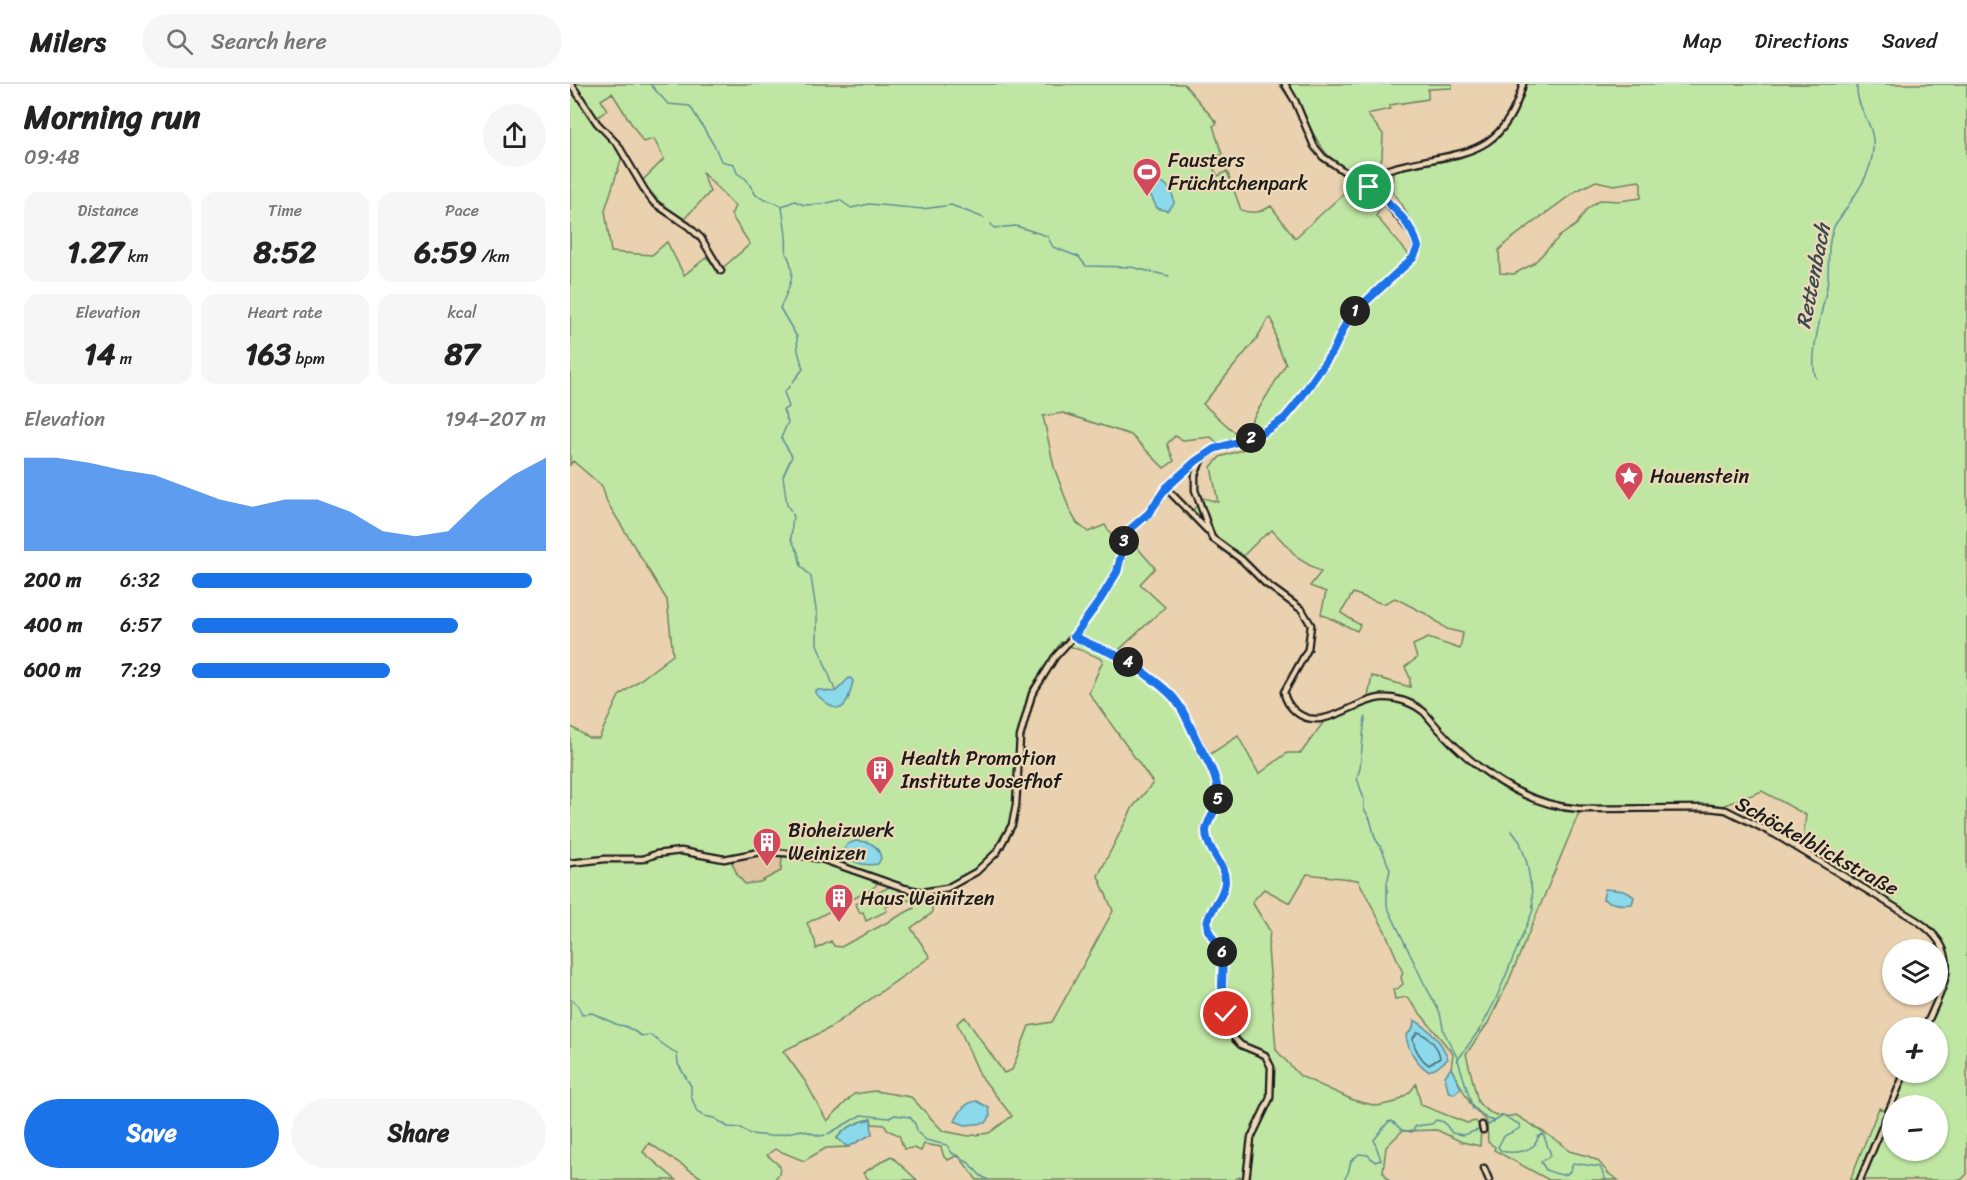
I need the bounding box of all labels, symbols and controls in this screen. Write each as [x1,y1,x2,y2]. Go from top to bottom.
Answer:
search box [142,14,562,68]
text: Milers [30,17,106,66]
text: Search here [211,22,327,61]
text: Map [1683,22,1721,60]
text: Directions [1754,22,1849,60]
text: Saved [1882,22,1937,60]
icon: search [163,25,196,58]
text: Morning run [24,88,200,146]
button: share [483,104,546,167]
text: 09:48 [24,140,80,175]
place label: Fausters Früchtchenpark [1168,143,1308,201]
sports icon: Fausters Früchtchenpark [1131,156,1163,198]
pin [1343,161,1394,212]
icon: arrive [1352,170,1385,203]
text: Distance [78,196,138,225]
text: Time [268,196,302,225]
text: Pace [445,196,479,225]
water label: Rettenbach [1784,218,1842,332]
text: 1.27 [67,225,124,279]
text: 8:52 [254,225,316,279]
text: 6:59 [414,225,477,279]
text: km [124,242,149,271]
text: /km [477,242,510,271]
pin: 1 [1340,296,1370,326]
text: 1 [1352,296,1358,325]
text: Elevation [76,298,140,327]
text: Heart rate [247,298,323,327]
text: kcal [447,298,477,327]
text: 14 [84,327,116,381]
text: 163 [245,327,291,381]
text: 87 [444,327,480,381]
text: m [116,344,132,373]
text: bpm [291,344,325,373]
text: Elevation [24,402,105,437]
text: 194–207 m [445,402,546,437]
pin: 2 [1236,423,1266,453]
text: 2 [1246,423,1256,452]
place label: Hauenstein [1650,459,1749,494]
place icon: Hauenstein [1613,460,1645,502]
pin: 3 [1109,526,1139,556]
text: 3 [1120,526,1128,555]
text: 200 m [24,563,81,598]
text: 6:32 [120,563,160,598]
text: 400 m [24,608,82,643]
text: 6:57 [120,608,161,643]
pin: 4 [1113,647,1143,677]
text: 4 [1123,647,1133,676]
text: 600 m [24,653,81,688]
text: 7:29 [120,653,161,688]
place label: Health Promotion Institute Josefhof [900,741,1064,799]
building icon: Health Promotion Institute Josefhof [864,754,896,796]
pin: 5 [1203,784,1233,814]
text: 5 [1213,784,1223,813]
street label: Schöckelblickstraße [1729,786,1905,906]
place label: Bioheizwerk Weinizen [788,813,895,871]
building icon: Bioheizwerk Weinizen [751,826,783,868]
place label: Haus Weinitzen [860,881,995,916]
building icon: Haus Weinitzen [823,882,855,924]
pin: 6 [1207,937,1237,967]
text: 6 [1217,937,1227,966]
map controls [1882,939,1948,1161]
button: layers [1882,939,1948,1005]
pin [1200,988,1251,1039]
icon: check [1209,997,1242,1030]
button: + [1882,1017,1948,1083]
button: − [1882,1095,1948,1161]
button: Save [24,1099,279,1168]
button: Share [291,1099,546,1168]

